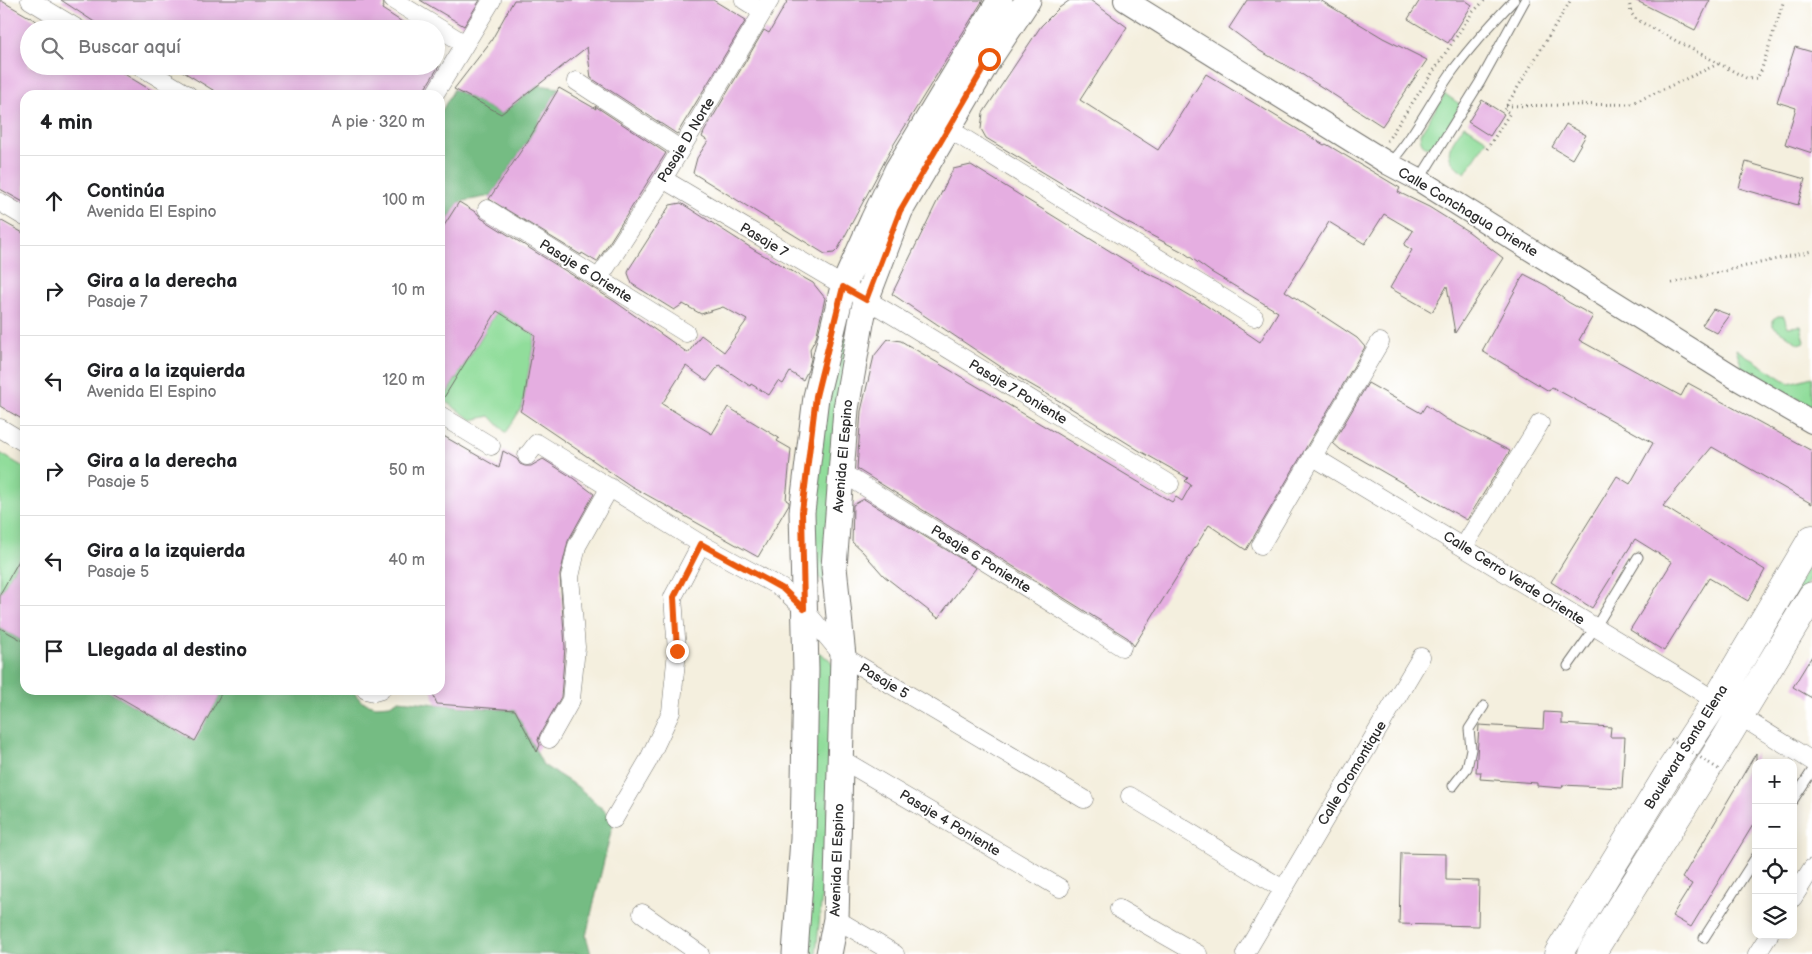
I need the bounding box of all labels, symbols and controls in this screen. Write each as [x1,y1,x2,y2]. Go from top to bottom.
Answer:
search box [20,20,445,75]
icon: search [38,34,66,62]
text: Buscar aquí [78,36,181,59]
route start [978,48,1001,71]
street label: Pasaje D Norte [654,94,718,186]
text: 4 min [40,110,93,135]
text: A pie · 320 m [332,113,425,132]
street label: Calle Conchagua Oriente [1395,164,1541,260]
text: Continúa [87,180,165,203]
icon: ahead [40,187,68,215]
text: 100 m [382,191,425,210]
text: Avenida El Espino [87,203,217,222]
street label: Pasaje 7 [737,219,791,261]
street label: Pasaje 6 Oriente [536,236,636,306]
text: Gira a la derecha [87,270,237,293]
icon: right [40,277,68,305]
text: 10 m [392,281,425,300]
text: Pasaje 7 [87,293,148,312]
street label: Pasaje 7 Poniente [966,356,1070,428]
text: Gira a la izquierda [87,360,245,383]
icon: left [40,367,68,395]
text: 120 m [382,371,425,390]
text: Avenida El Espino [87,383,217,402]
street label: Avenida El Espino [830,399,856,513]
text: Gira a la derecha [87,450,237,473]
icon: right [40,457,68,485]
text: 50 m [389,461,425,480]
text: Pasaje 5 [87,473,149,492]
street label: Pasaje 6 Poniente [928,521,1034,597]
street label: Calle Cerro Verde Oriente [1440,527,1588,629]
text: Gira a la izquierda [87,540,245,563]
icon: left [40,547,68,575]
text: 40 m [388,551,425,570]
text: Pasaje 5 [87,563,149,582]
icon: arrive [40,637,68,665]
text: Llegada al destino [87,639,247,662]
route end [666,640,689,663]
street label: Pasaje 5 [856,660,912,702]
street label: Boulevard Santa Elena [1641,682,1731,812]
street label: Calle Oromontique [1314,718,1390,828]
map controls [1752,759,1797,939]
button: + [1752,759,1797,804]
street label: Pasaje 4 Poniente [897,786,1003,860]
street label: Avenida El Espino [827,803,847,917]
button: − [1752,804,1797,849]
button: locate [1752,849,1797,894]
button: layers [1752,894,1797,939]

